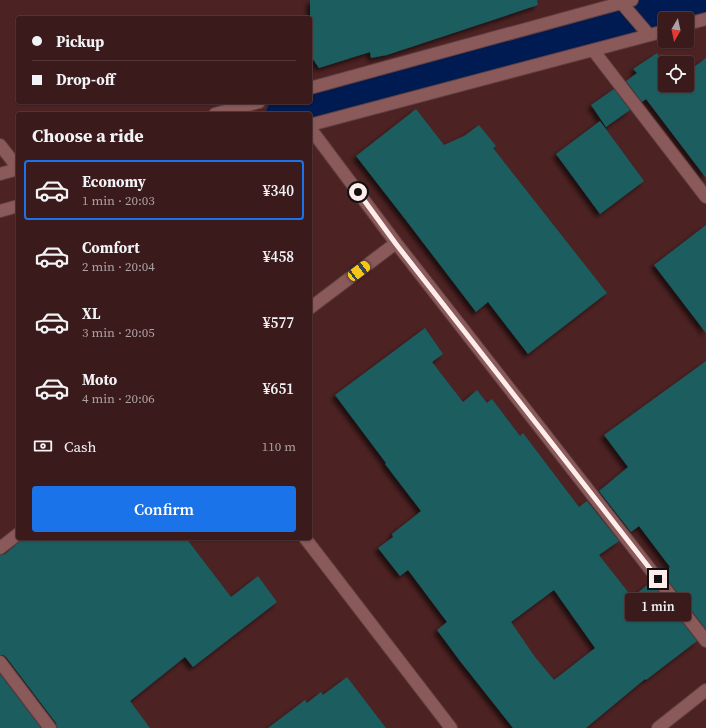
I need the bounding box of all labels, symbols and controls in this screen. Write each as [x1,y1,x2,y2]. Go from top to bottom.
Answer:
north arrow [658,12,694,48]
map controls [658,12,694,92]
text: Pickup [56,31,104,52]
button: locate [658,56,694,92]
text: Drop-off [56,69,115,90]
text: Choose a ride [32,123,144,148]
text: Economy [82,171,146,192]
icon: car [34,172,70,208]
text: ¥340 [263,180,294,201]
route start [349,183,367,201]
text: 1 min · 20:03 [82,192,155,209]
text: Comfort [82,237,140,258]
icon: car [34,238,70,274]
text: ¥458 [263,246,294,267]
text: 2 min · 20:04 [82,258,155,275]
car [346,259,372,283]
text: XL [82,303,101,324]
icon: car [34,304,70,340]
text: ¥577 [263,312,294,333]
text: 3 min · 20:05 [82,324,155,341]
text: Moto [82,369,117,390]
icon: car [34,370,70,406]
text: ¥651 [263,378,294,399]
text: 4 min · 20:06 [82,390,155,407]
icon: cash [32,435,54,457]
text: Cash [64,436,96,457]
text: 110 m [262,438,296,455]
button: Confirm [32,486,296,532]
route end [649,570,667,588]
callout: 1 min [625,593,691,621]
text: 1 min [641,598,675,615]

